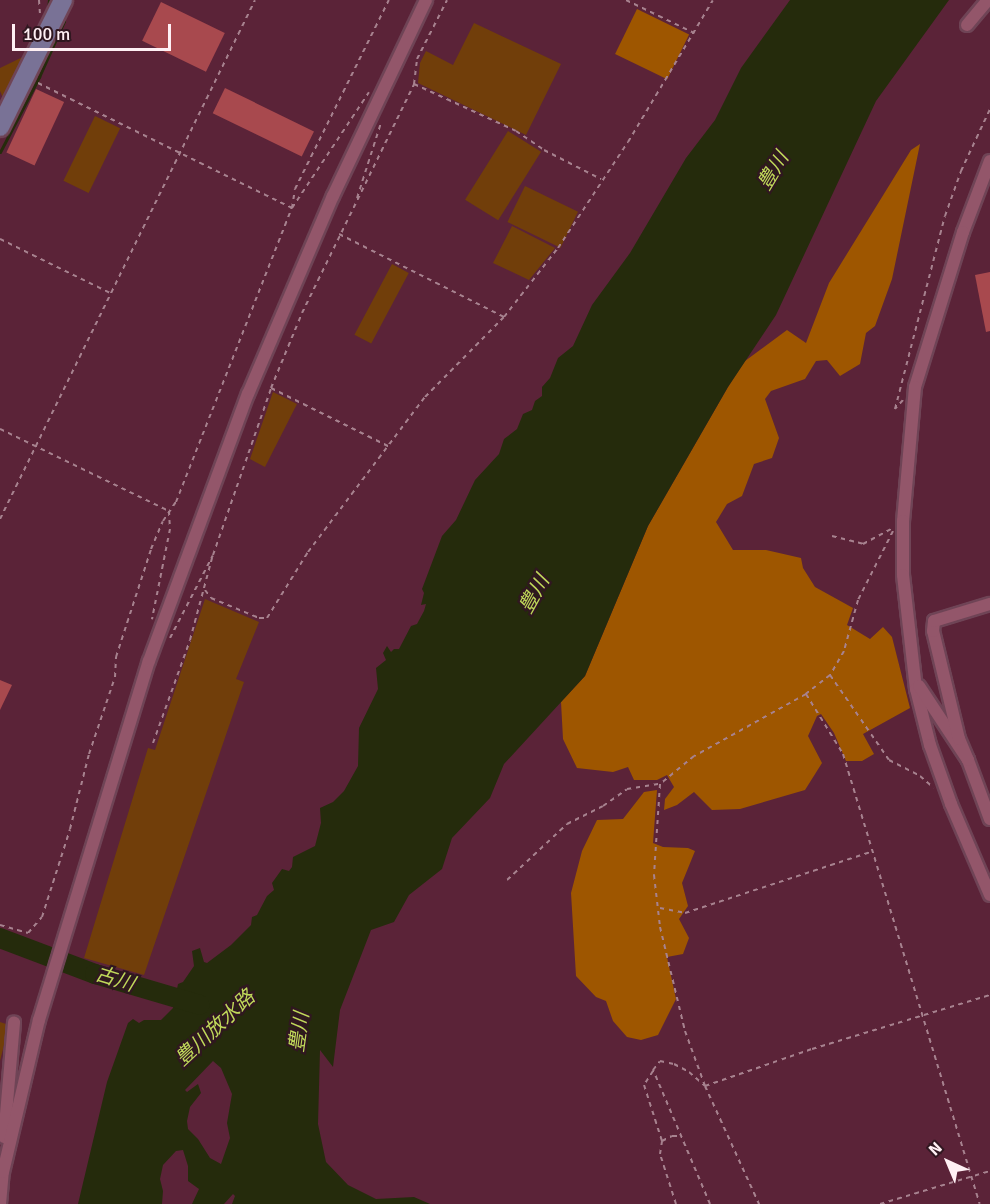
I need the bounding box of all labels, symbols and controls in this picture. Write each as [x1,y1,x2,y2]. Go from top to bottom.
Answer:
scale bar [15,12,174,50]
text: 100 m [23,23,70,45]
water label: 豊川 [752,148,794,194]
water label: 豊川 [514,571,554,617]
water label: 古川 [92,962,138,996]
water label: 豊川放水路 [170,985,260,1071]
water label: 豊川 [284,1011,314,1053]
north arrow [918,1132,978,1192]
text: N [925,1138,946,1160]

